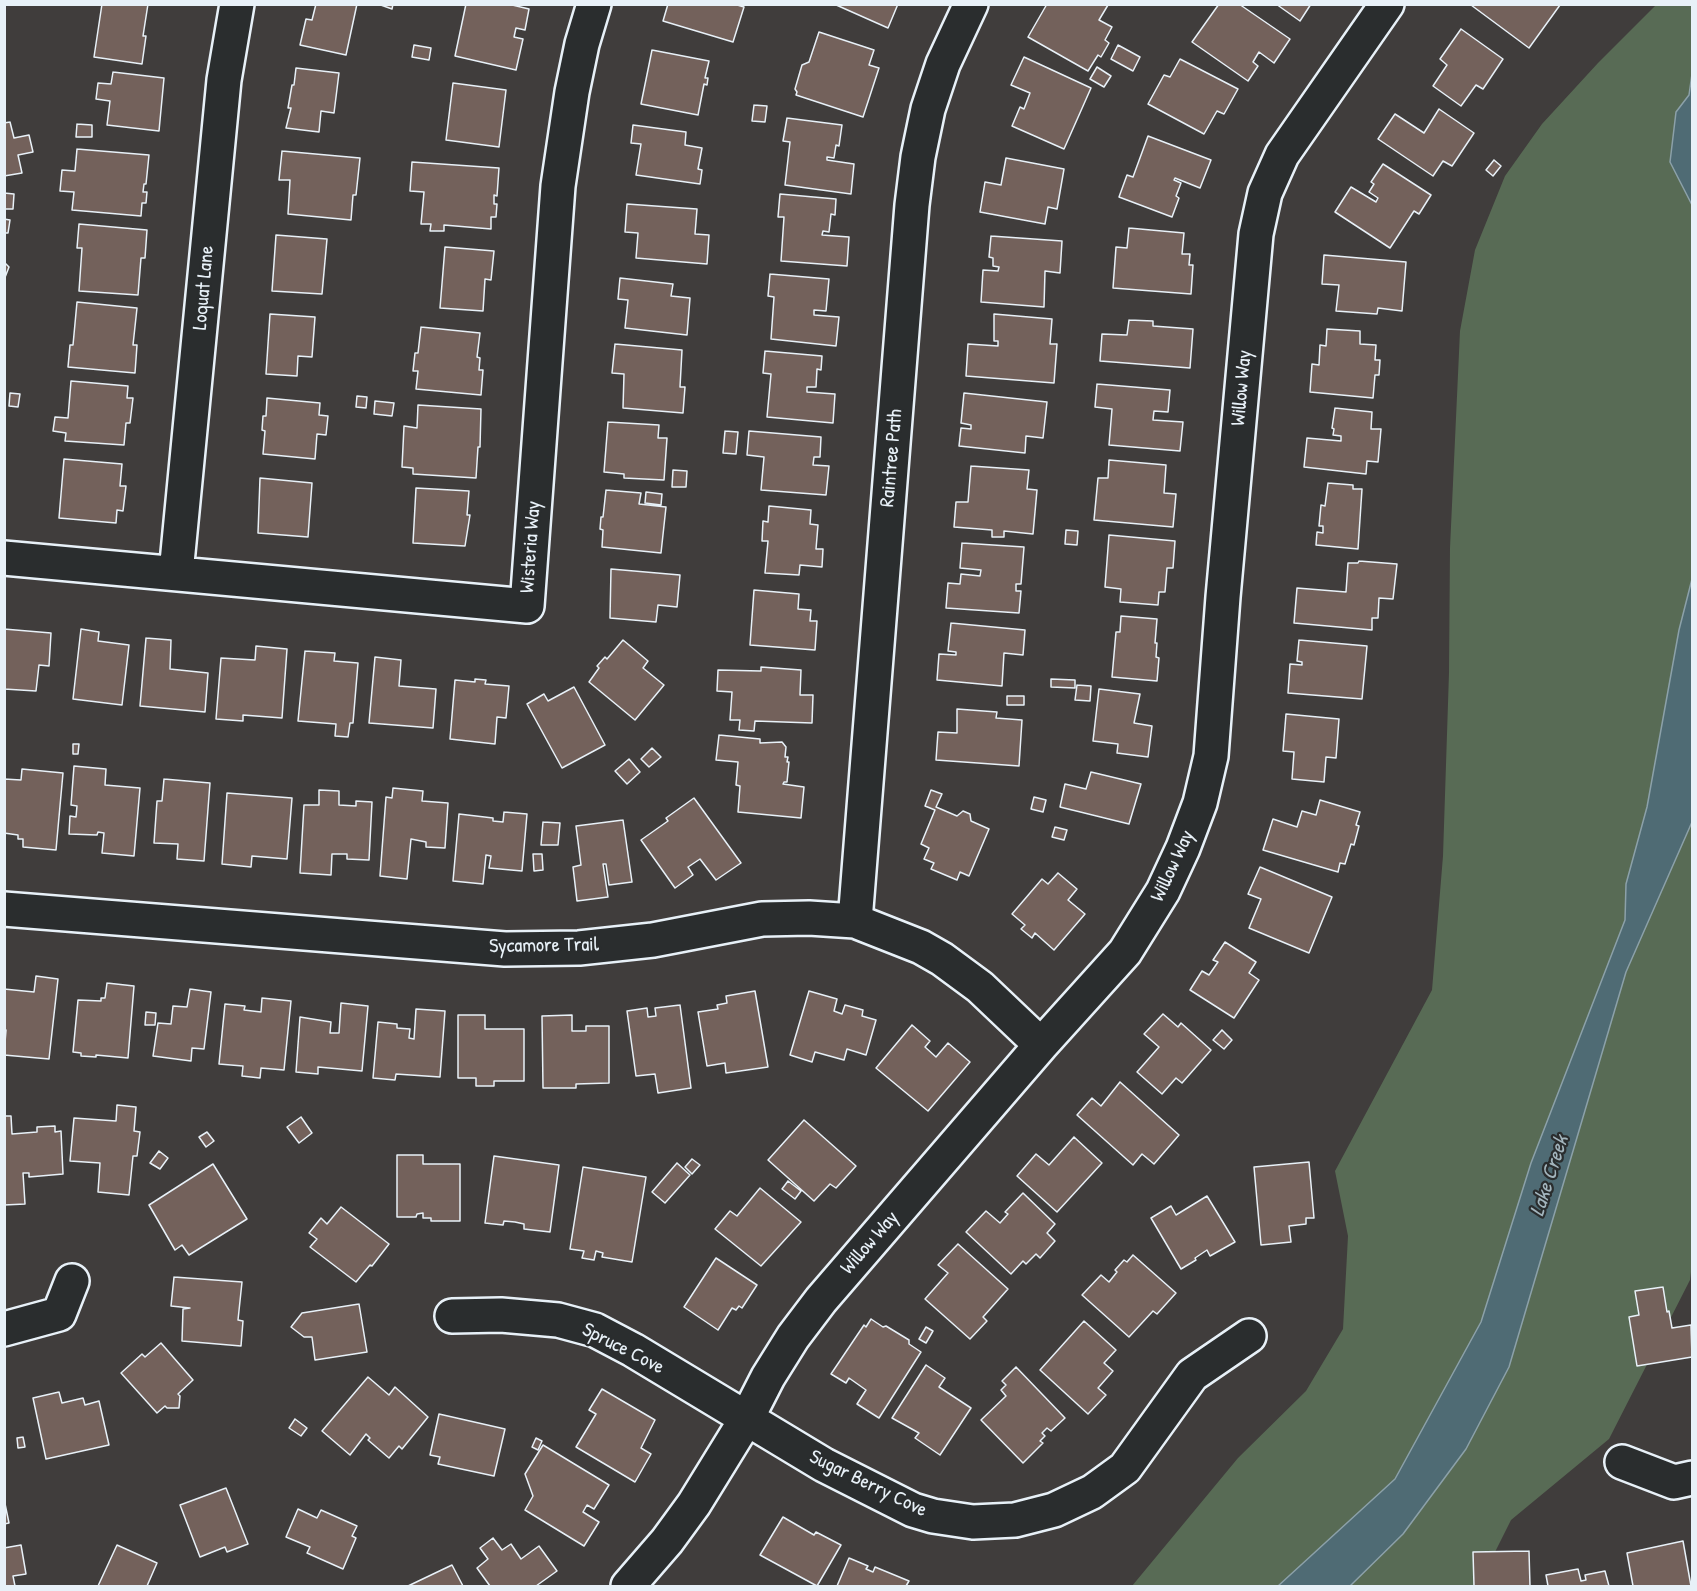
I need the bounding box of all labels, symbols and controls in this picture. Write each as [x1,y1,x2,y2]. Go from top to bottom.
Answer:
street label: Loquat Lane [188,245,220,331]
street label: Willow Way [1227,349,1257,427]
street label: Raintree Path [876,408,908,508]
street label: Wisteria Way [516,500,546,594]
street label: Willow Way [1146,827,1200,905]
street label: Sycamore Trail [489,933,599,959]
water label: Lake Creek [1525,1133,1575,1219]
street label: Willow Way [836,1206,904,1280]
street label: Spruce Cove [578,1318,668,1380]
street label: Sugar Berry Cove [805,1445,931,1523]

